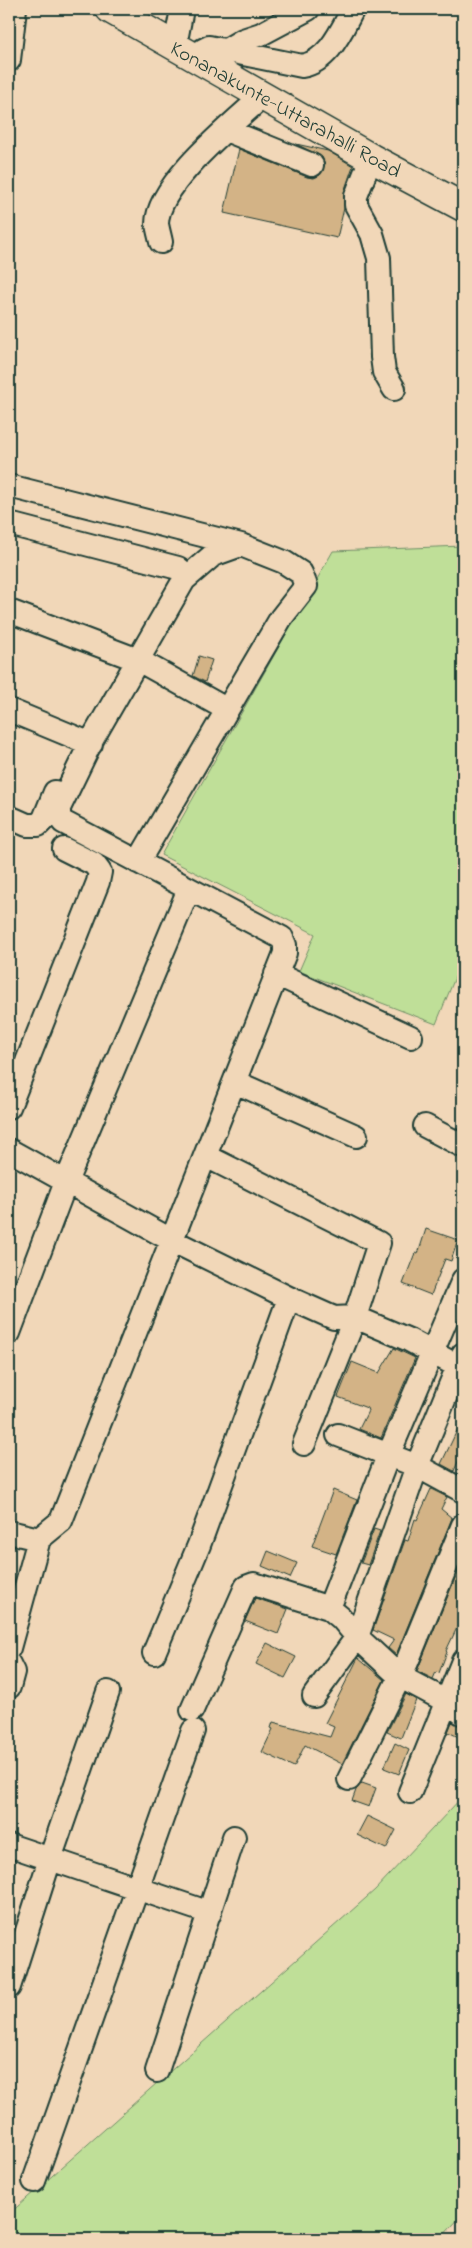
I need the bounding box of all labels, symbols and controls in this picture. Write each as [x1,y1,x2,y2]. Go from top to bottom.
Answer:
street label: Konanakunte-Uttarahalli Road [164,35,406,187]

